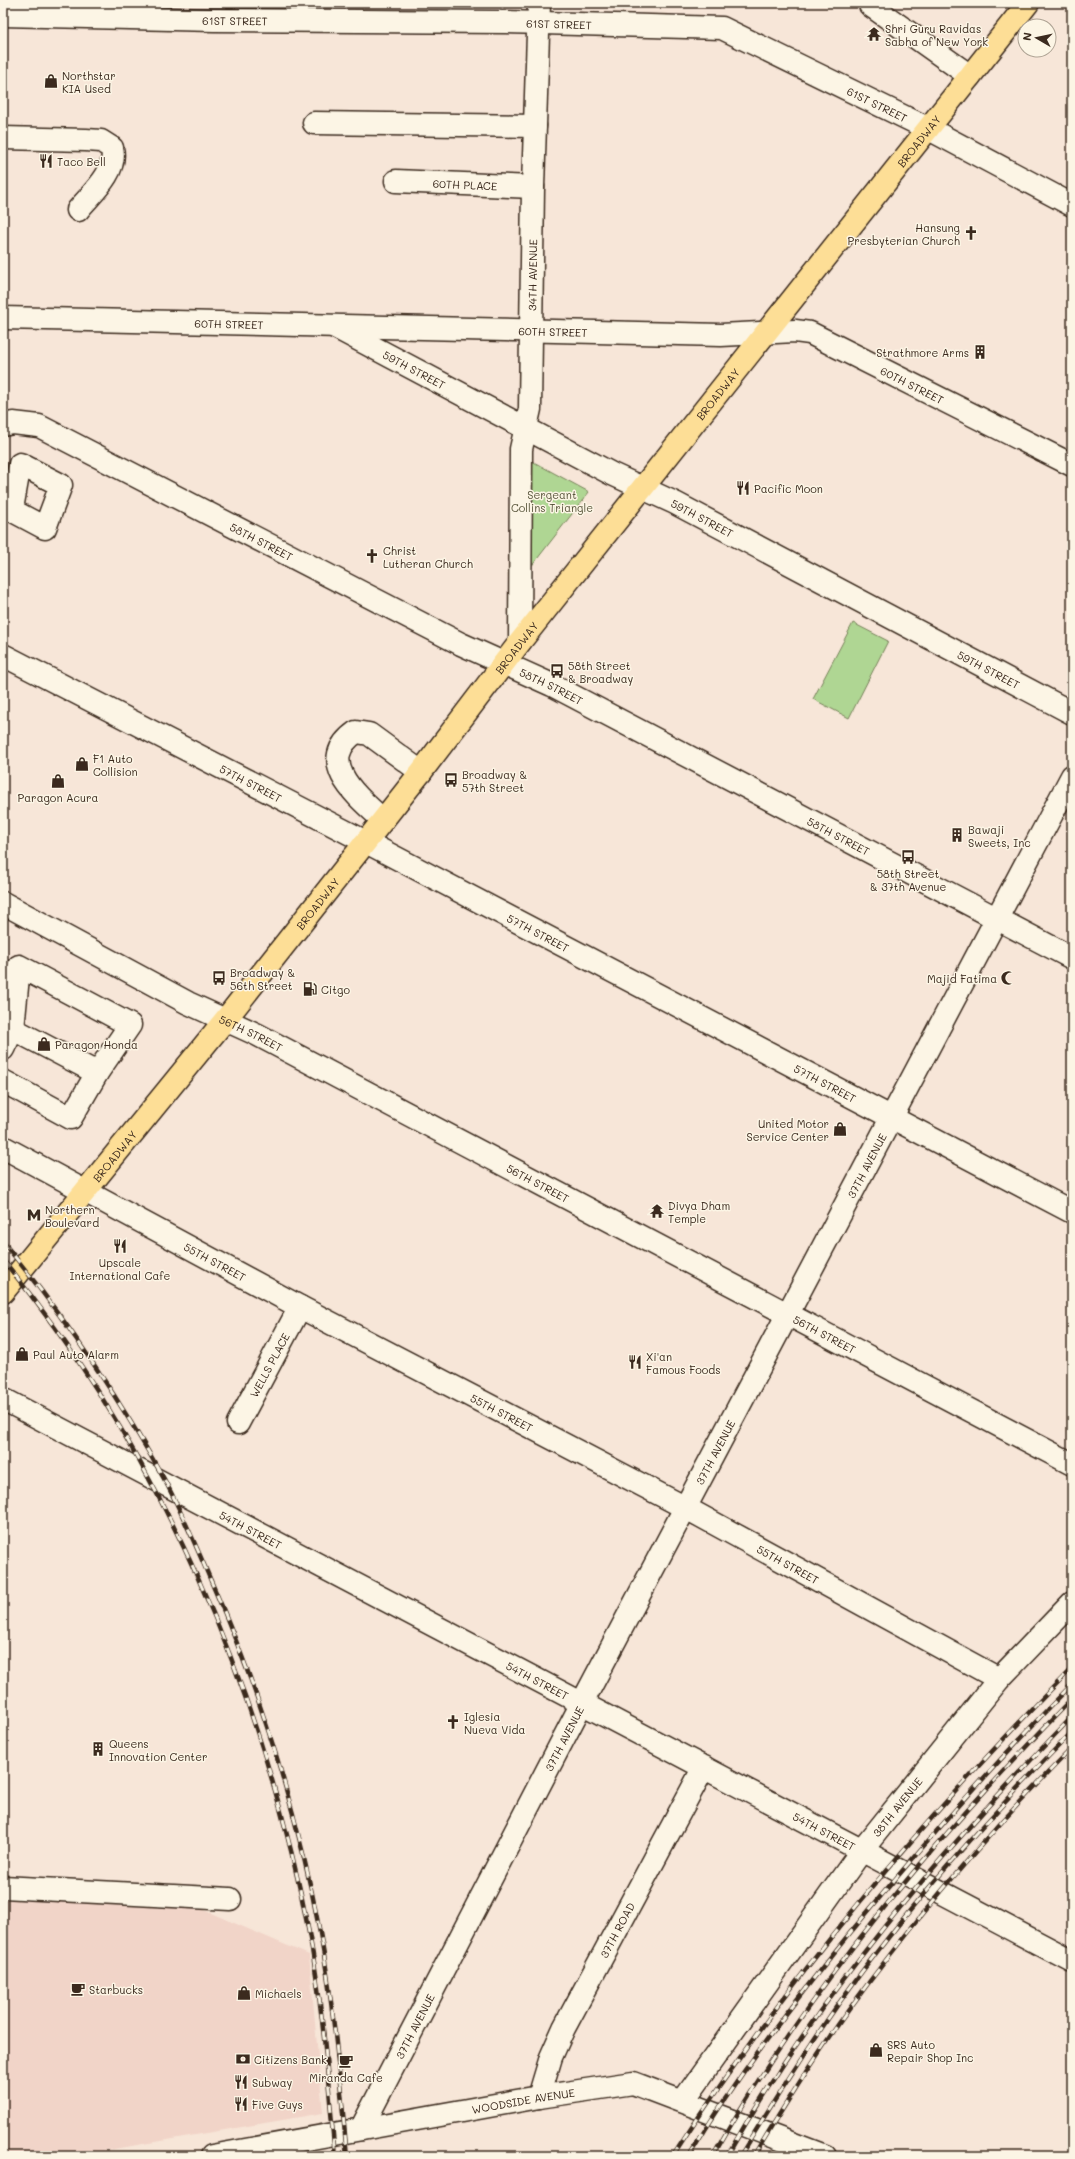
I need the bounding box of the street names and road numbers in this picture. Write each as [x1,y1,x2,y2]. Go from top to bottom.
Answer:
street label: 61ST STREET [202,12,268,28]
street label: 61ST STREET [526,15,592,32]
street label: 61ST STREET [845,83,910,125]
street label: BROADWAY [893,112,944,170]
street label: 60TH PLACE [432,175,498,193]
street label: 34TH AVENUE [524,239,540,311]
street label: 60TH STREET [194,315,264,332]
street label: 60TH STREET [518,323,588,339]
street label: 59TH STREET [381,346,448,392]
street label: 60TH STREET [878,362,947,407]
street label: BROADWAY [692,364,743,423]
street label: 59TH STREET [669,495,736,540]
street label: 58TH STREET [228,519,296,563]
street label: BROADWAY [491,618,541,677]
street label: 59TH STREET [955,646,1023,692]
street label: 58TH STREET [517,664,586,708]
street label: 57TH STREET [217,760,285,805]
street label: 58TH STREET [805,813,873,858]
street label: BROADWAY [292,874,343,932]
street label: 57TH STREET [505,910,572,955]
street label: 56TH STREET [217,1011,285,1054]
street label: 57TH STREET [792,1060,859,1105]
street label: BROADWAY [89,1127,140,1185]
street label: 37TH AVENUE [843,1130,889,1200]
street label: 56TH STREET [504,1160,572,1205]
street label: 55TH STREET [181,1238,249,1284]
street label: 56TH STREET [791,1311,859,1356]
street label: WELLS PLACE [246,1330,292,1400]
street label: 55TH STREET [468,1390,536,1435]
street label: 37TH AVENUE [691,1417,738,1487]
street label: 54TH STREET [217,1507,285,1552]
street label: 55TH STREET [755,1541,822,1587]
street label: 54TH STREET [504,1657,571,1703]
street label: 37TH AVENUE [541,1703,587,1773]
street label: 38TH AVENUE [869,1774,925,1839]
street label: 54TH STREET [791,1808,858,1853]
street label: 37TH ROAD [596,1899,638,1960]
street label: 37TH AVENUE [391,1991,437,2061]
street label: WOODSIDE AVENUE [470,2084,576,2117]

